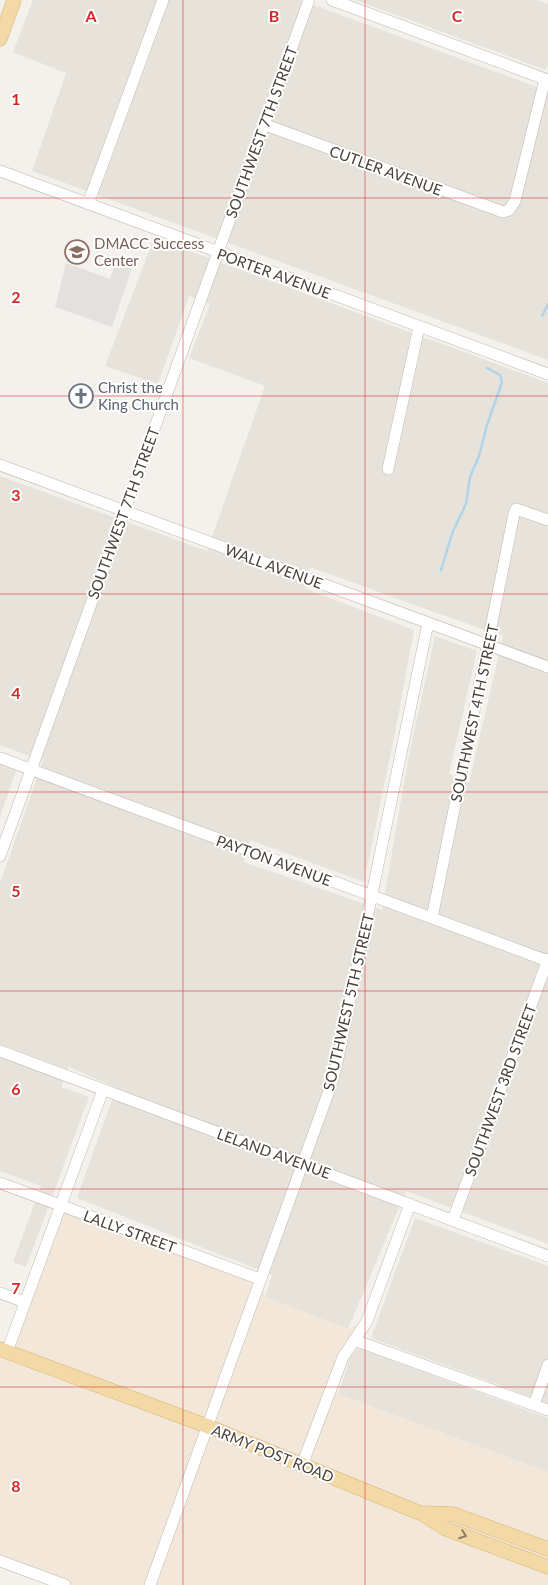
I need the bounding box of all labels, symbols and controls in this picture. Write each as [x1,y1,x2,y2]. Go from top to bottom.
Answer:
text: A [84,6,97,25]
text: B [269,6,279,25]
text: C [452,6,463,25]
street label: SOUTHWEST 7TH STREET [222,44,301,220]
text: 1 [11,89,21,108]
street label: CUTLER AVENUE [327,141,445,199]
place label: DMACC Success Center [94,234,204,269]
school or university icon: DMACC Success Center [64,239,90,265]
street label: PORTER AVENUE [215,244,333,302]
text: 2 [11,287,21,306]
place label: Christ the King Church [98,378,179,413]
church icon: Christ the King Church [68,383,94,409]
street label: SOUTHWEST 7TH STREET [84,425,163,601]
text: 3 [11,485,21,504]
street label: WALL AVENUE [223,540,325,592]
street label: SOUTHWEST 4TH STREET [446,622,502,804]
text: 4 [11,683,21,702]
street label: PAYTON AVENUE [214,831,334,889]
text: 5 [11,881,21,900]
street label: SOUTHWEST 5TH STREET [319,911,377,1092]
street label: SOUTHWEST 3RD STREET [460,1001,540,1179]
text: 6 [11,1079,21,1098]
street label: LELAND AVENUE [215,1124,333,1182]
street label: LALLY STREET [81,1206,179,1256]
text: 7 [11,1278,21,1297]
street label: ARMY POST ROAD [209,1420,337,1486]
text: 8 [11,1476,21,1495]
one-way arrow [458,1529,467,1540]

